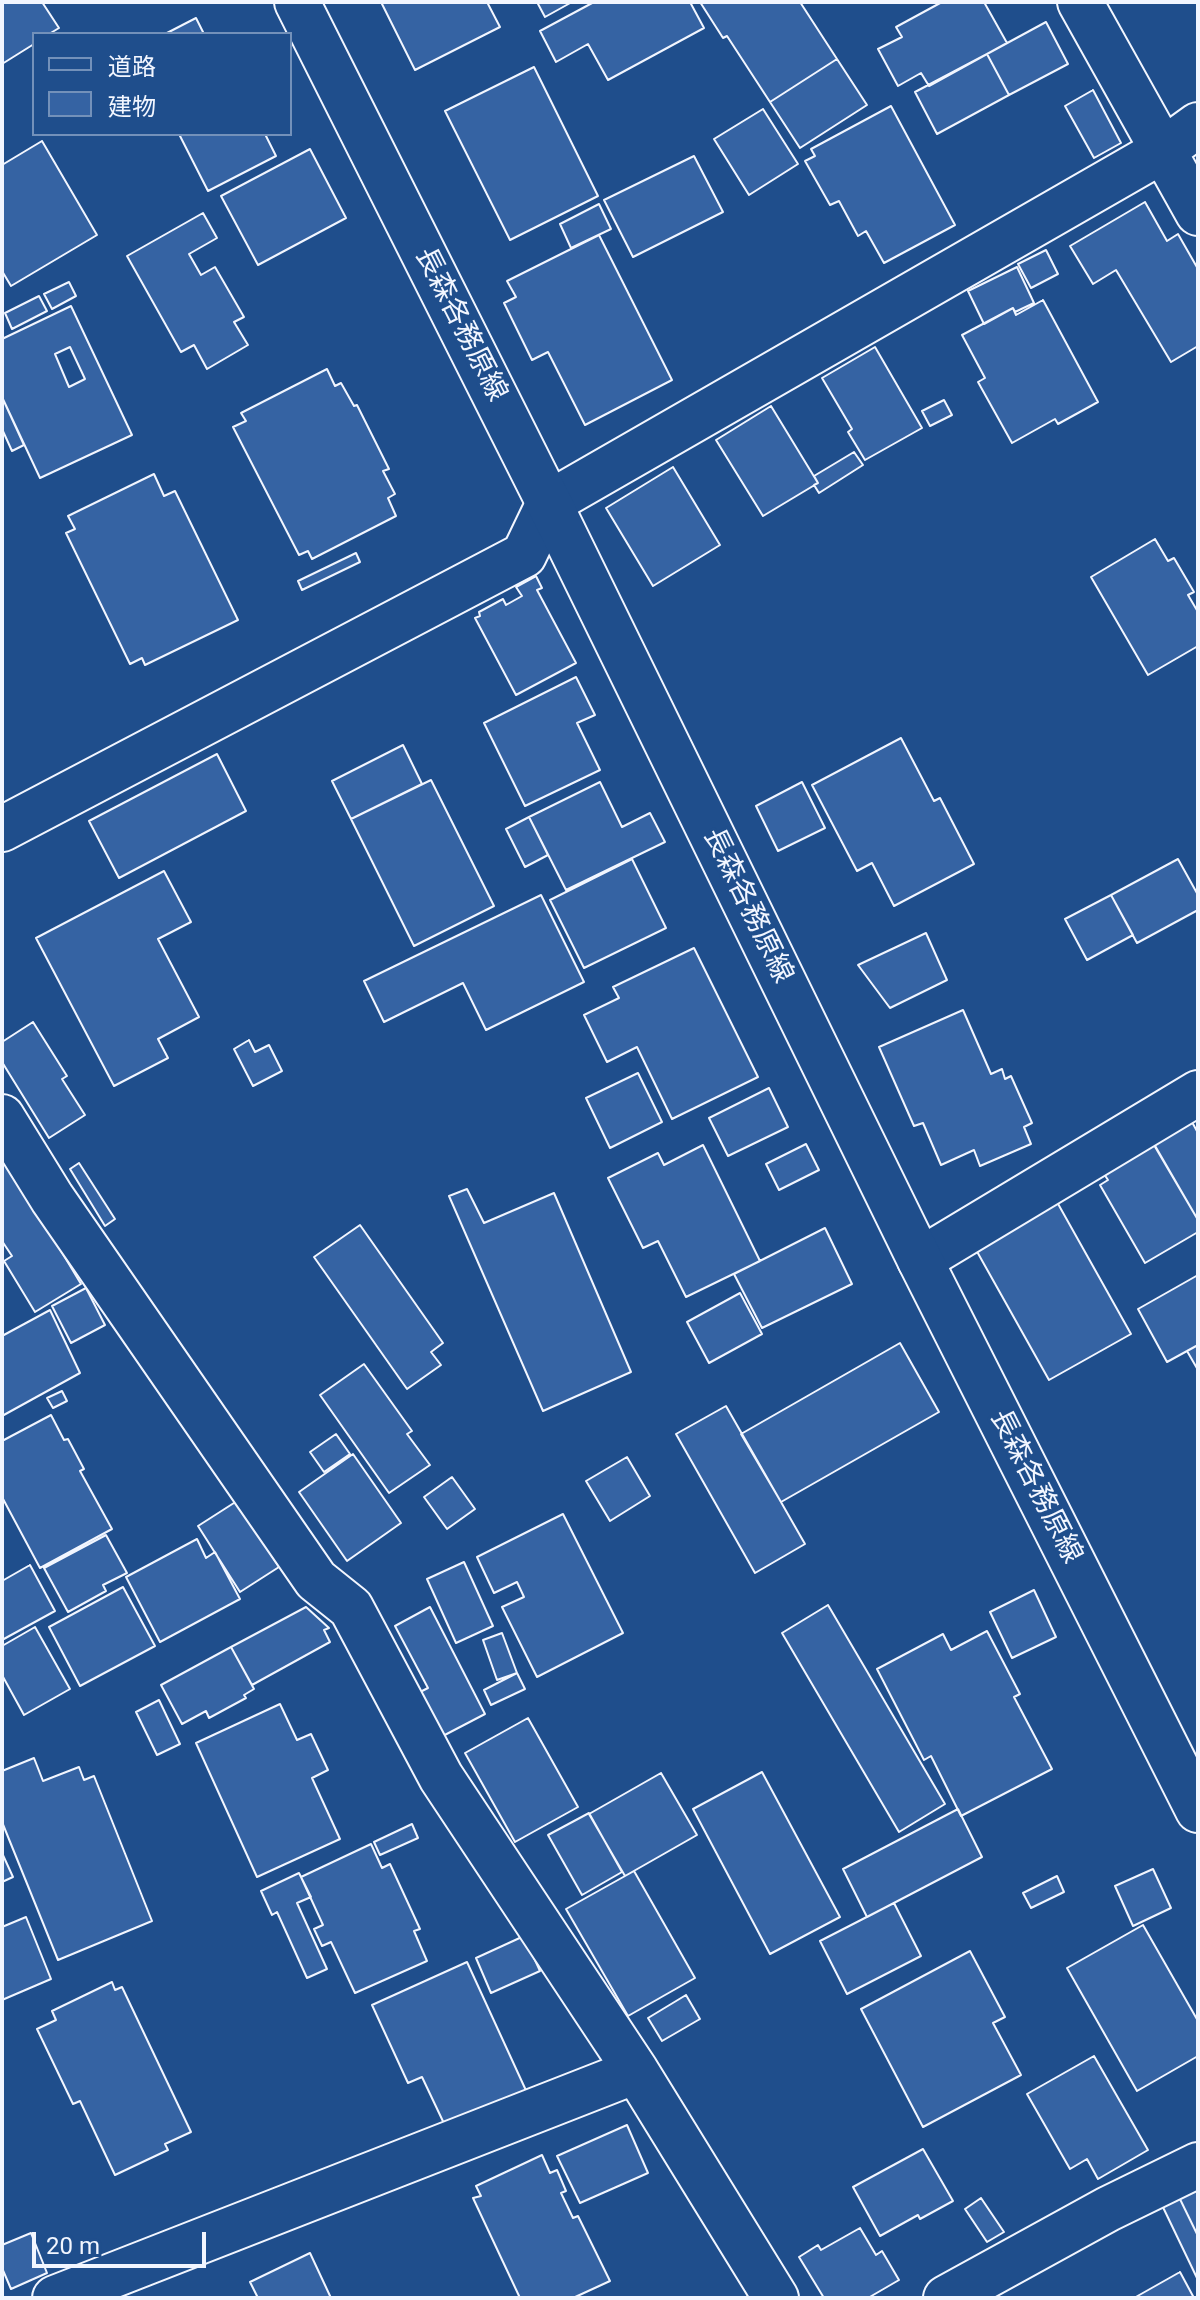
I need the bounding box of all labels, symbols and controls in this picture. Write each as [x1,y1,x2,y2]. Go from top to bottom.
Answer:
legend [32,32,292,136]
text: 道路 [108,53,156,81]
text: 建物 [108,93,156,121]
street label: 長森各務原線 [407,243,513,407]
street label: 長森各務原線 [695,823,799,989]
street label: 長森各務原線 [982,1405,1088,1569]
scale bar [36,2216,210,2266]
text: 20 m [46,2232,100,2260]

